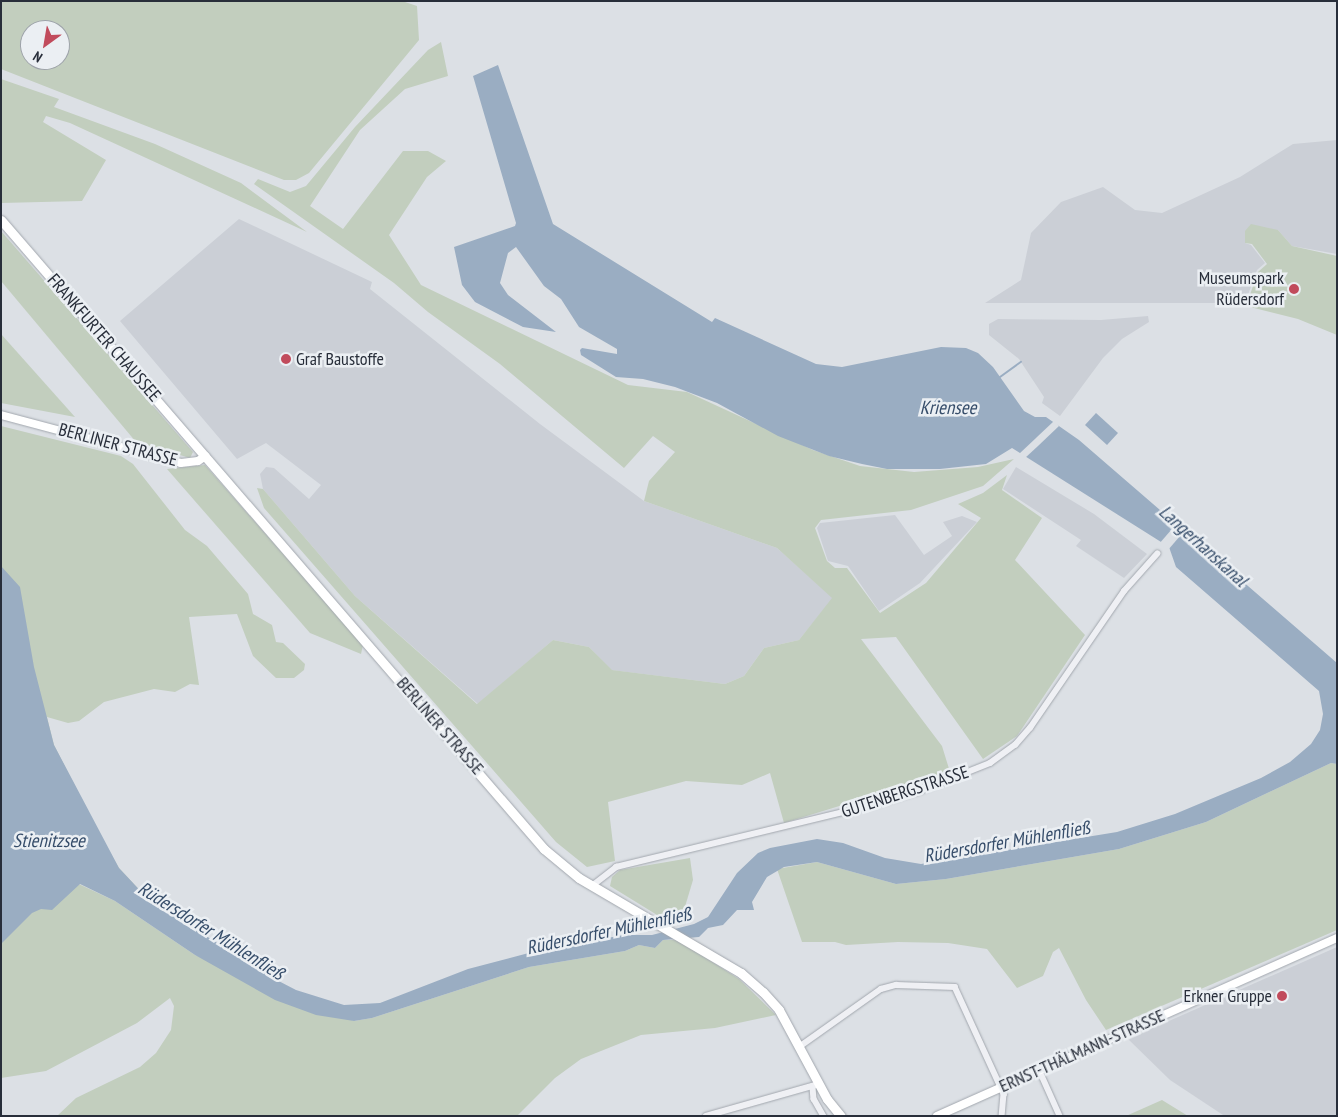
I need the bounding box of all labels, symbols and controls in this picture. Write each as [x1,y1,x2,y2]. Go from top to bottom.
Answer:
north arrow [20,20,70,70]
text: N [30,47,46,67]
place label: Museumspark Rüdersdorf [1199,268,1284,310]
street label: FRANKFURTER CHAUSSEE [43,270,165,406]
marker: Museumspark Rüdersdorf [1288,283,1300,295]
place label: Graf Baustoffe [296,348,384,370]
marker: Graf Baustoffe [280,353,292,365]
water label: Kriensee [920,397,976,419]
street label: BERLINER STRASSE [56,419,180,471]
water label: Langerhanskanal [1154,500,1252,592]
street label: BERLINER STRASSE [392,673,488,779]
street label: GUTENBERGSTRASSE [839,761,971,823]
water label: Rüdersdorfer Mühlenfließ [922,816,1092,868]
water label: Stienitzsee [13,830,85,852]
water label: Rüdersdorfer Mühlenfließ [134,877,288,985]
water label: Rüdersdorfer Mühlenfließ [524,902,694,960]
place label: Erkner Gruppe [1184,985,1272,1007]
marker: Erkner Gruppe [1276,990,1288,1002]
street label: ERNST-THÄLMANN-STRASSE [996,1005,1168,1097]

